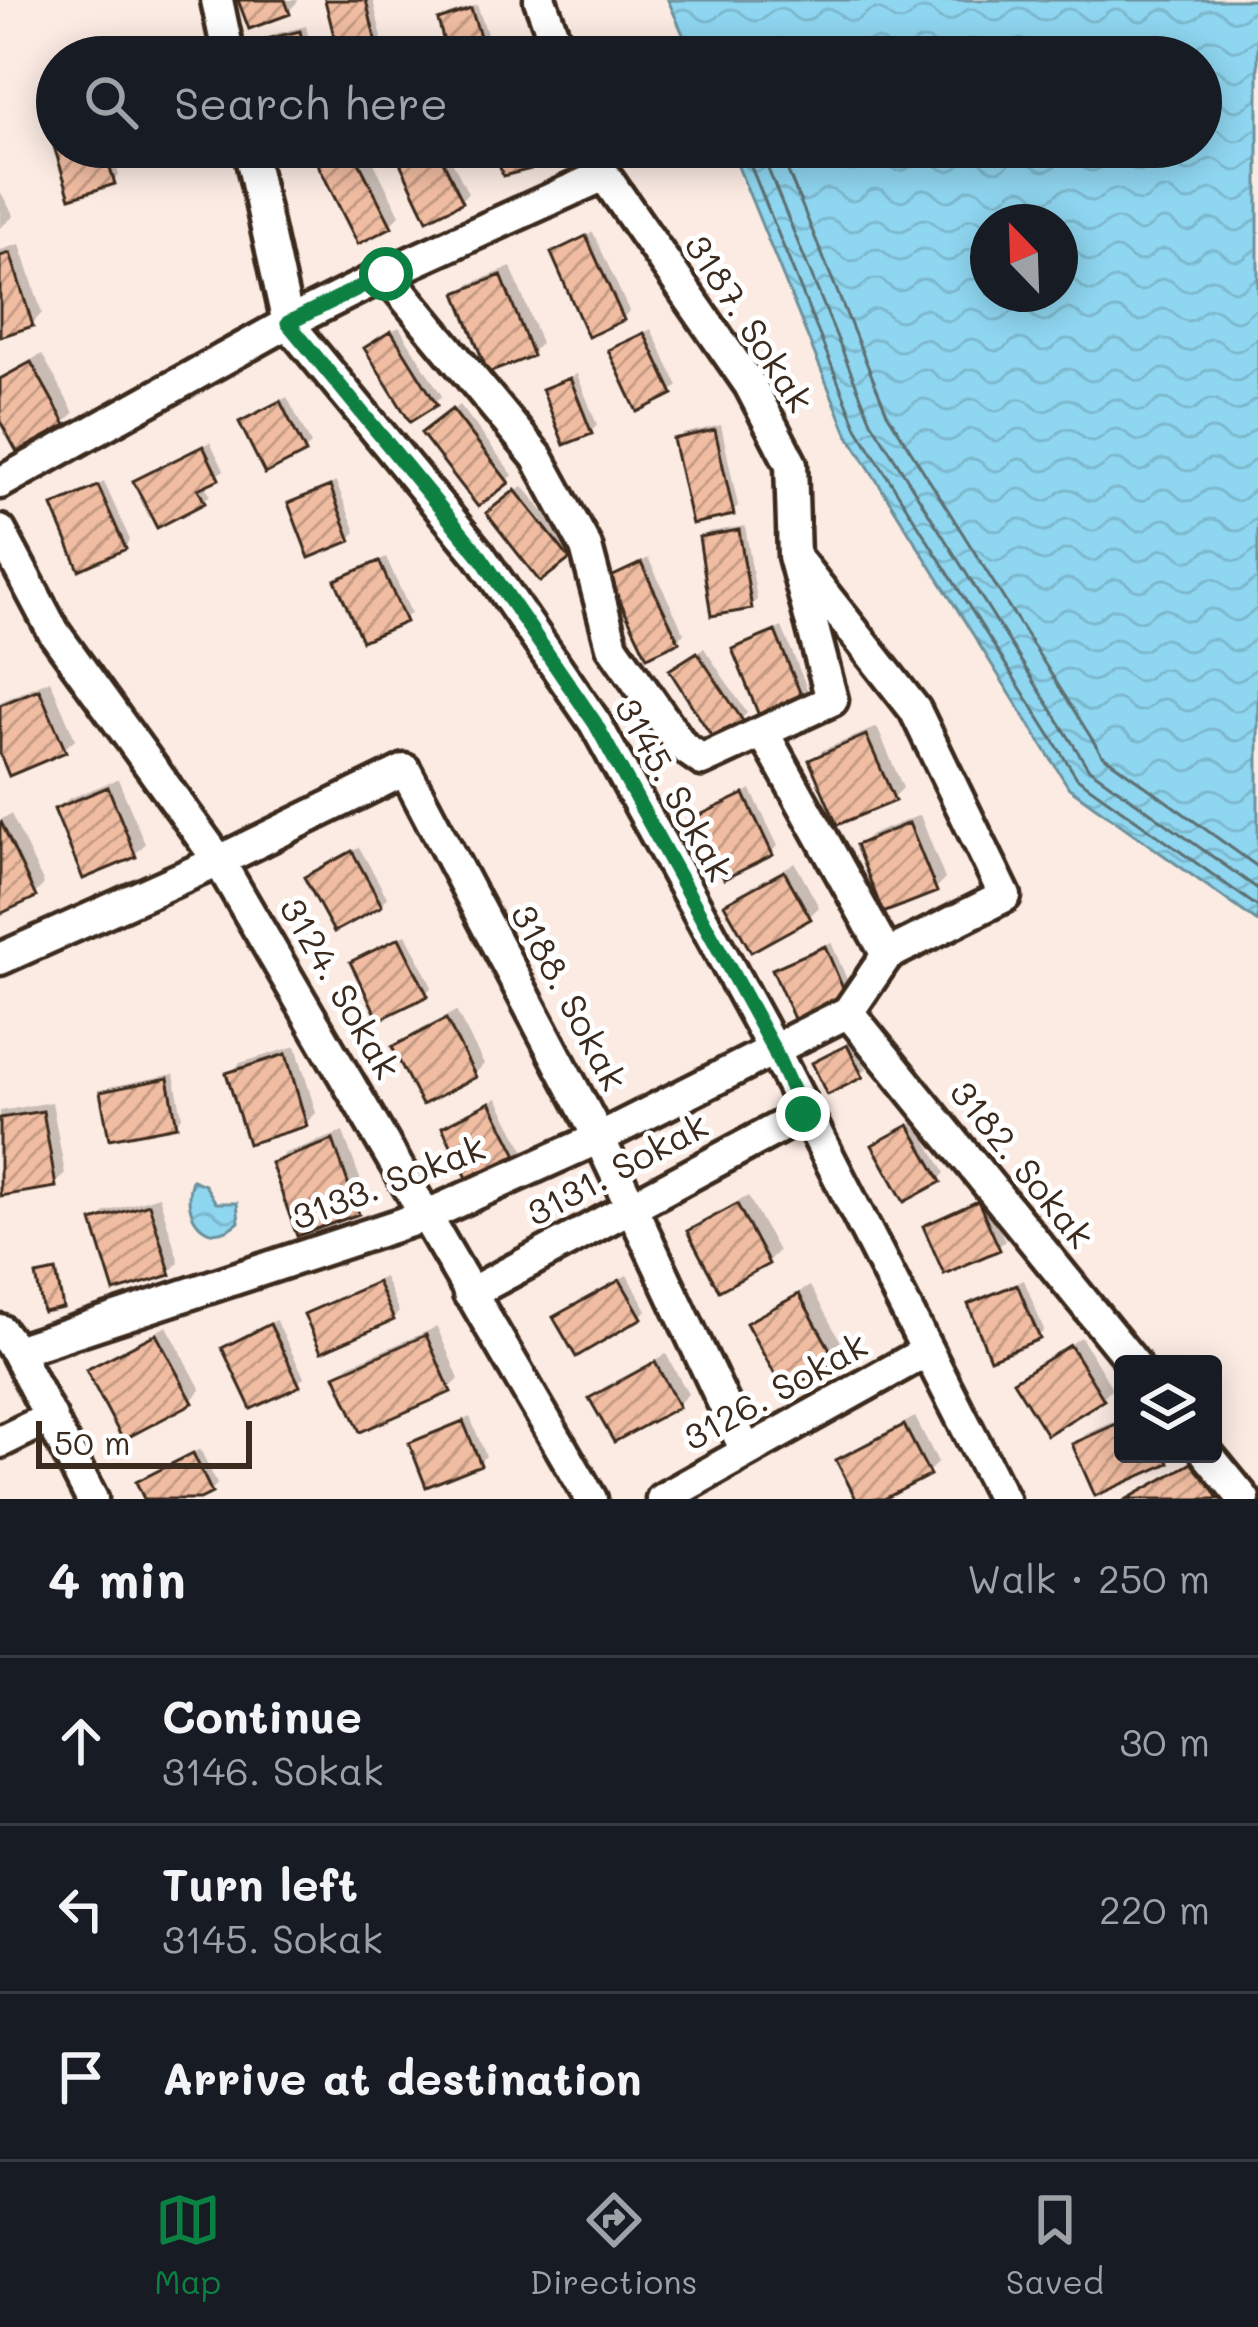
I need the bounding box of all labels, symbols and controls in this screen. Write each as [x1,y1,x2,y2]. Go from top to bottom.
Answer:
search box [36,36,1222,168]
icon: search [78,69,144,135]
text: Search here [174,73,448,131]
north arrow [970,204,1078,312]
street label: 3187. Sokak [675,224,825,420]
route start [359,247,413,301]
street label: 3145. Sokak [605,688,745,889]
street label: 3124. Sokak [270,888,412,1087]
street label: 3188. Sokak [501,895,639,1098]
street label: 3182. Sokak [941,1069,1105,1257]
route end [776,1087,830,1141]
street label: 3131. Sokak [517,1100,715,1235]
street label: 3133. Sokak [284,1122,491,1239]
street label: 3126. Sokak [674,1320,875,1460]
map controls [1114,1355,1222,1463]
button: layers [1114,1355,1222,1463]
scale bar [36,1415,252,1468]
text: 50 m [54,1420,130,1463]
text: 4 min [48,1544,186,1611]
text: Walk · 250 m [967,1552,1210,1603]
text: Continue [162,1686,362,1744]
icon: ahead [48,1708,114,1774]
text: 30 m [1120,1715,1210,1766]
text: 3146. Sokak [162,1744,384,1795]
text: Turn left [162,1854,358,1912]
icon: left [48,1876,114,1942]
text: 220 m [1099,1883,1210,1934]
text: 3145. Sokak [162,1912,383,1963]
icon: arrive [48,2044,114,2110]
text: Arrive at destination [162,2048,642,2106]
tab: Map [154,2187,221,2302]
tab: Directions [530,2187,697,2302]
tab: Saved [1006,2187,1104,2302]

